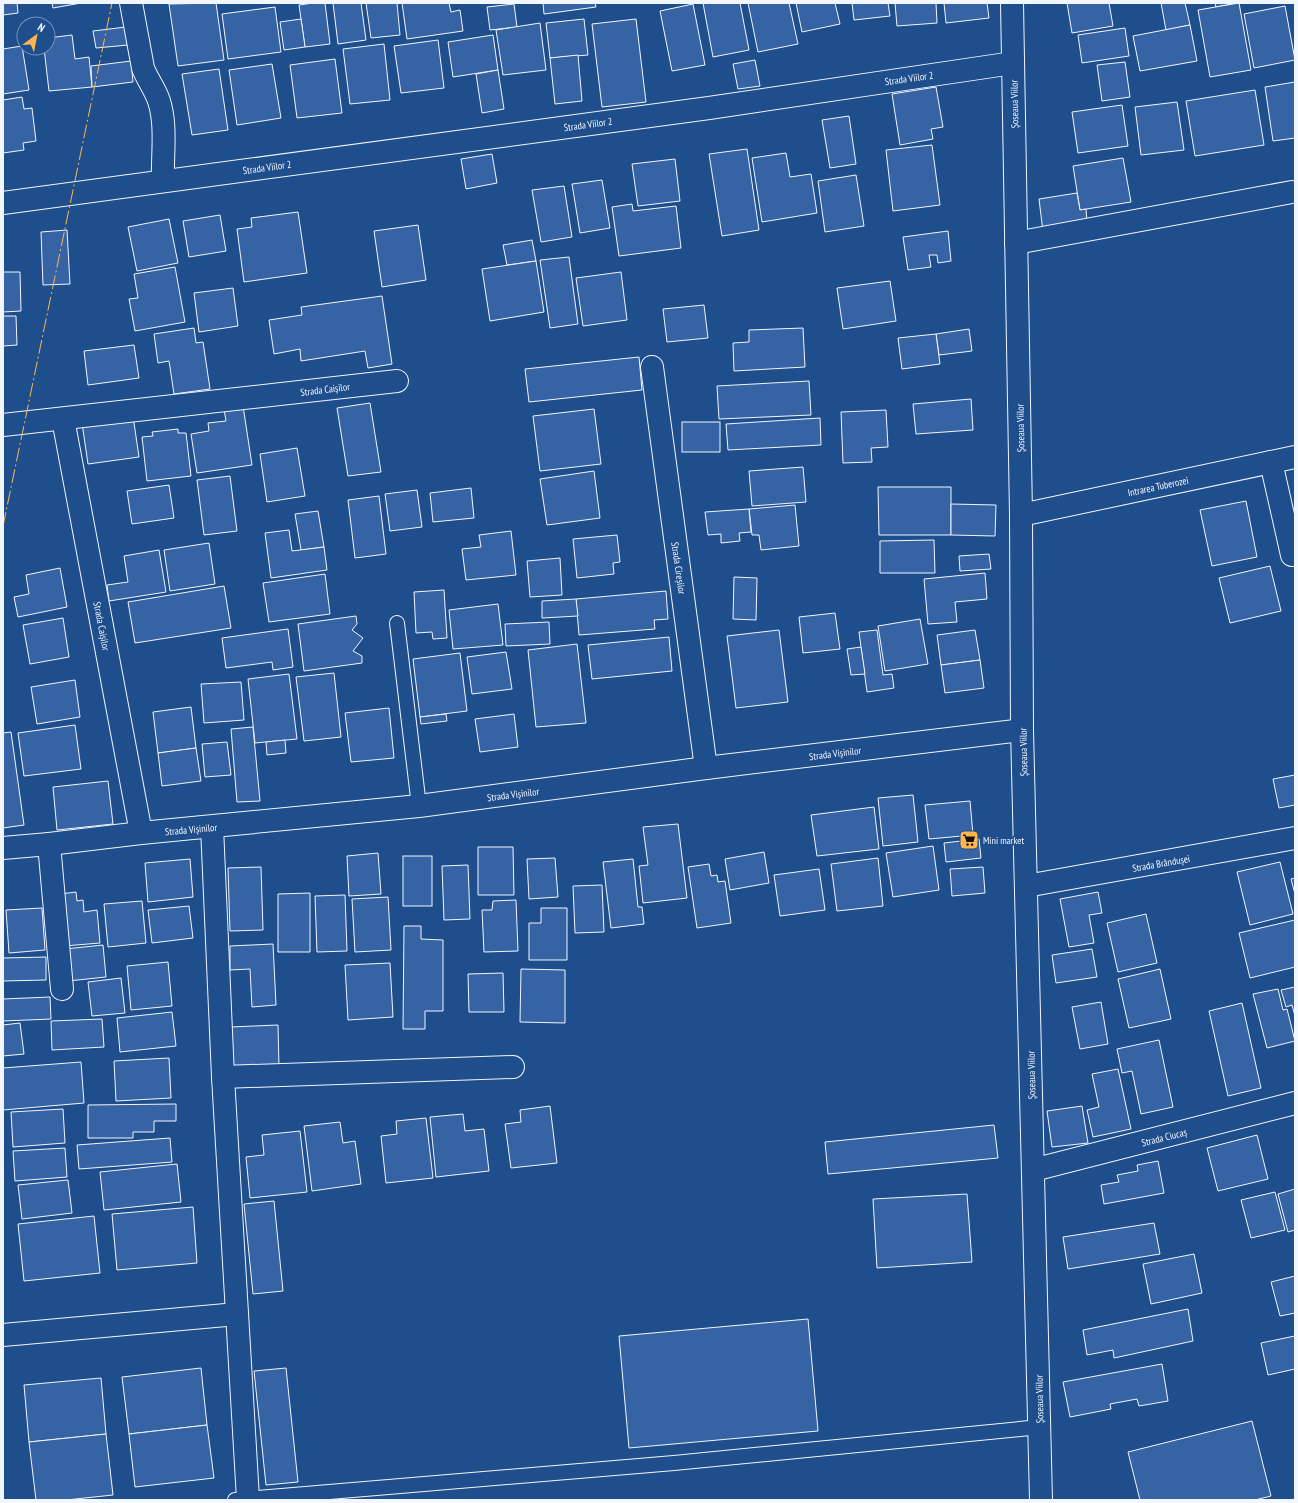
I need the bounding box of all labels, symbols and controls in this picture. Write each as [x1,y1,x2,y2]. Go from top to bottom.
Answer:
north arrow [16,16,56,56]
text: N [35,20,48,35]
street label: Strada Viilor 2 [884,69,934,88]
street label: Șoseaua Viilor [1008,79,1021,128]
street label: Strada Viilor 2 [563,115,613,134]
street label: Strada Viilor 2 [242,158,292,177]
street label: Strada Caișilor [300,380,351,399]
street label: Șoseaua Viilor [1014,403,1027,452]
street label: Intrarea Tuberozei [1126,474,1190,499]
street label: Strada Cireșilor [668,541,689,595]
street label: Strada Caișilor [90,600,113,652]
street label: Șoseaua Viilor [1017,727,1030,776]
street label: Strada Vișinilor [808,744,862,763]
street label: Strada Vișinilor [486,785,540,804]
street label: Strada Vișinilor [164,821,218,838]
supermarket icon: Mini market [958,829,980,851]
place label: Mini market [983,834,1024,847]
street label: Strada Brândușei [1131,852,1191,875]
street label: Șoseaua Viilor [1025,1050,1038,1099]
street label: Strada Ciucaș [1140,1125,1189,1149]
street label: Șoseaua Viilor [1033,1374,1046,1423]

